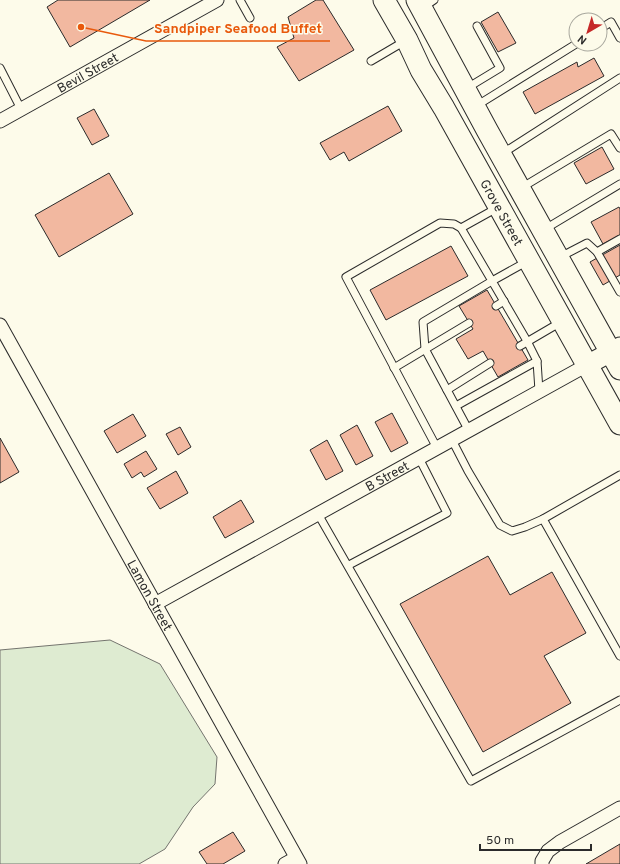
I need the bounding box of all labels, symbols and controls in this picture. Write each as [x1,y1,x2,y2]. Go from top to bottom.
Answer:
north arrow [568,12,608,52]
callout: Sandpiper Seafood Buffet [146,15,330,41]
text: Sandpiper Seafood Buffet [154,21,322,38]
text: N [575,31,590,47]
street label: Bevil Street [55,51,122,98]
street label: Grove Street [475,177,525,249]
street label: B Street [363,459,413,496]
street label: Lamon Street [122,558,175,634]
scale bar [480,826,591,852]
text: 50 m [486,833,514,849]

